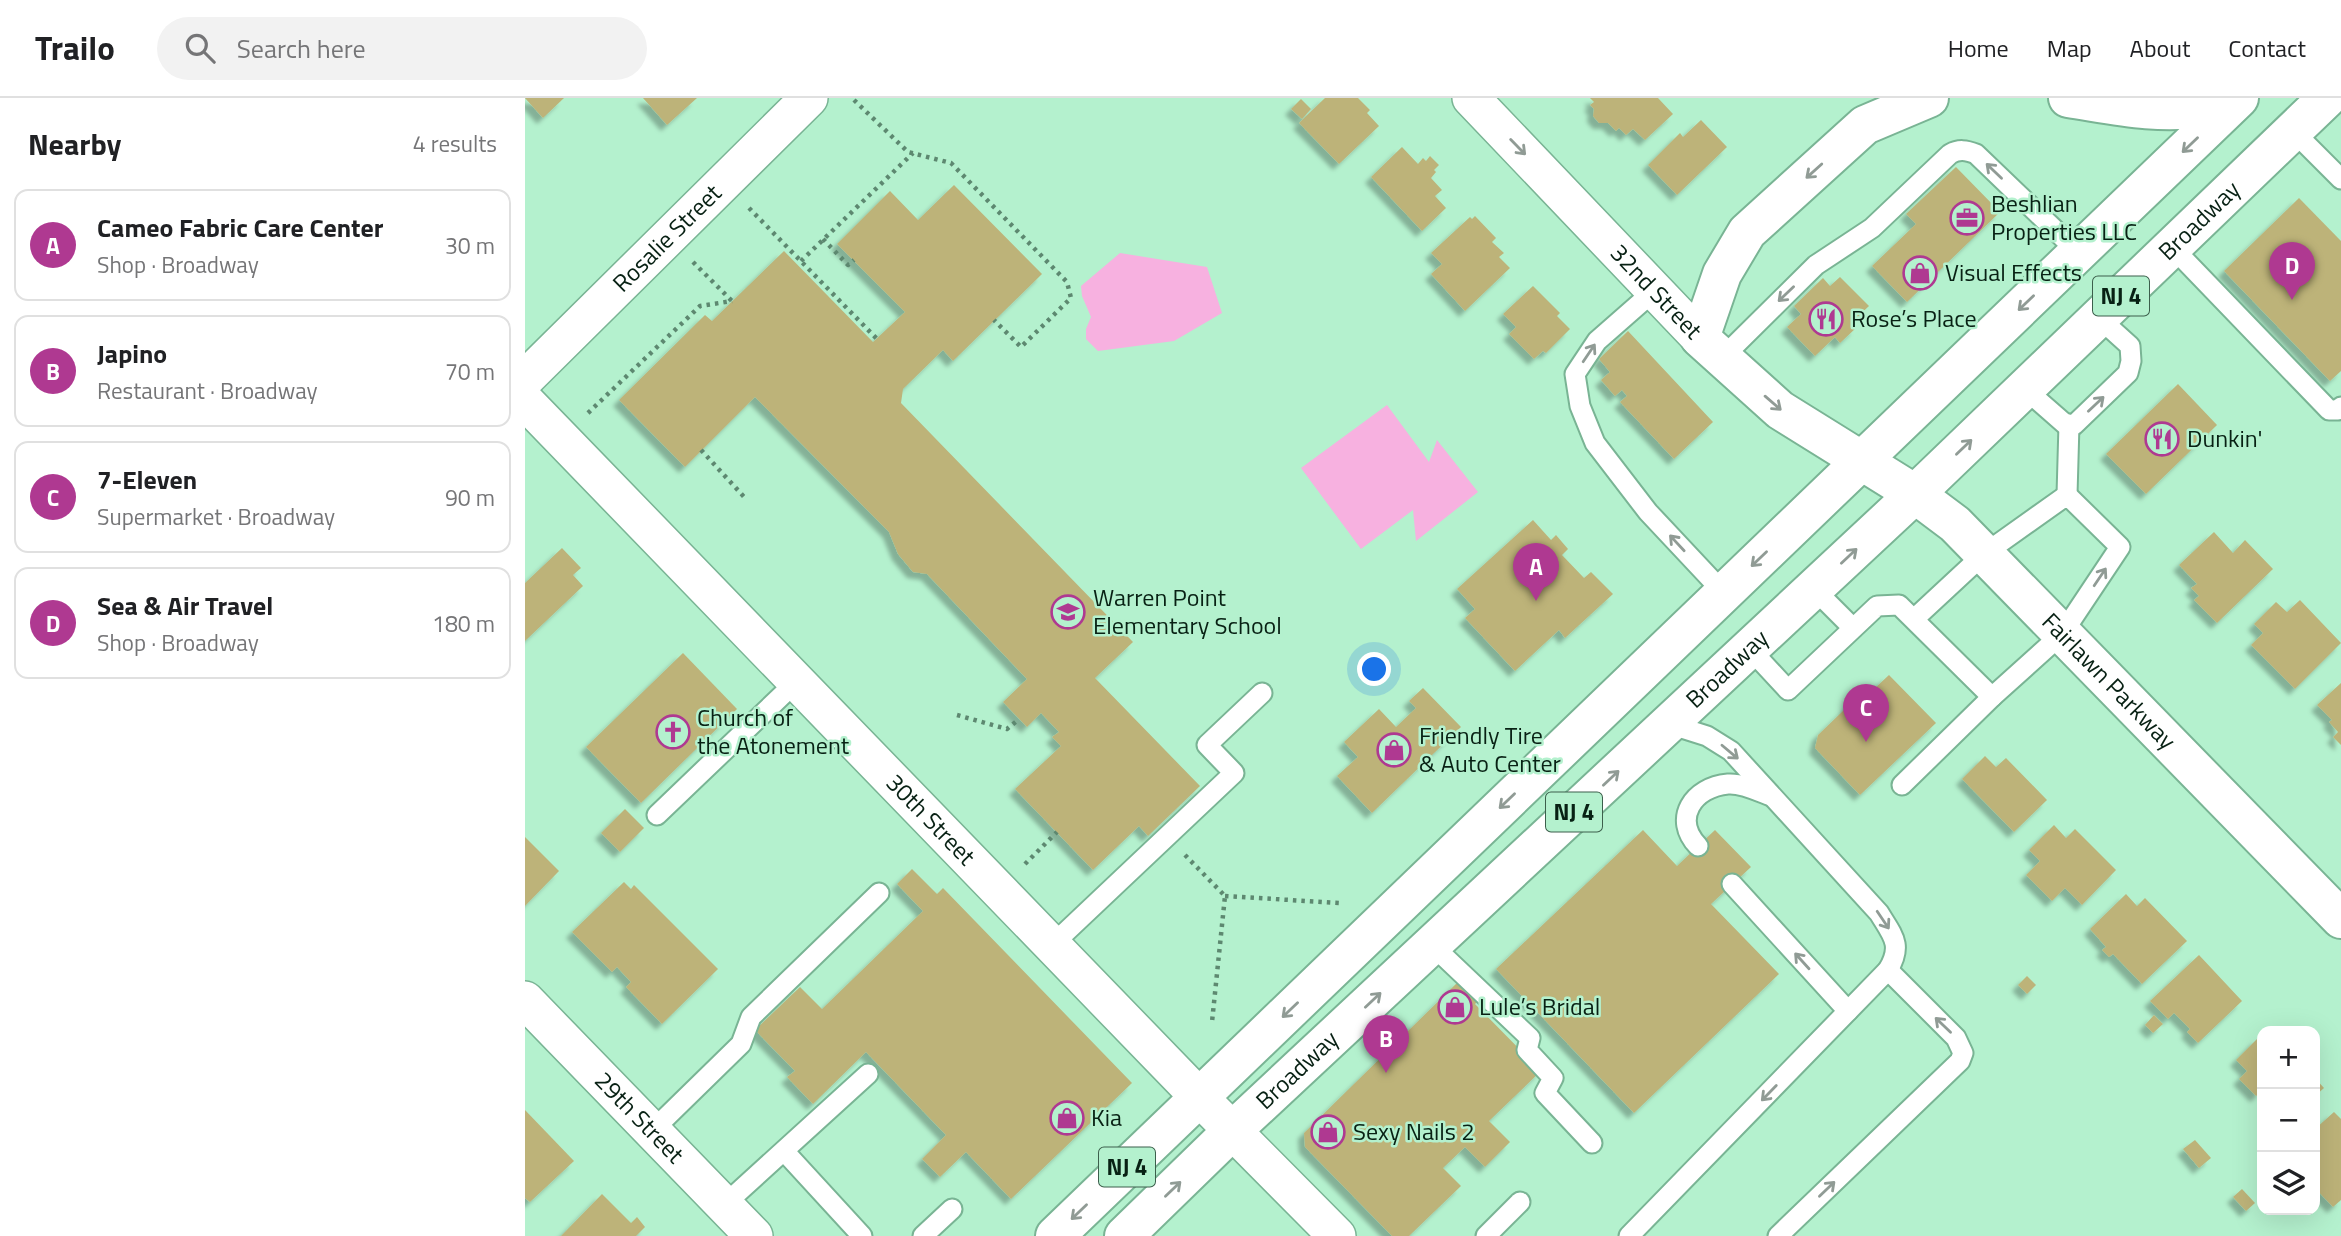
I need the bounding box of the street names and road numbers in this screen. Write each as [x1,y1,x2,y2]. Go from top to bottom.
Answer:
street label: Broadway [2149,171,2248,268]
street label: Rosalie Street [604,175,730,300]
street label: 32nd Street [1602,235,1711,347]
road number: NJ 4 [2093,276,2149,316]
street label: Fairlawn Parkway [2034,604,2185,758]
street label: Broadway [1677,620,1777,716]
street label: 30th Street [878,765,985,874]
road number: NJ 4 [1546,792,1602,832]
street label: Broadway [1247,1021,1347,1117]
street label: 29th Street [587,1063,693,1171]
road number: NJ 4 [1099,1148,1155,1186]

